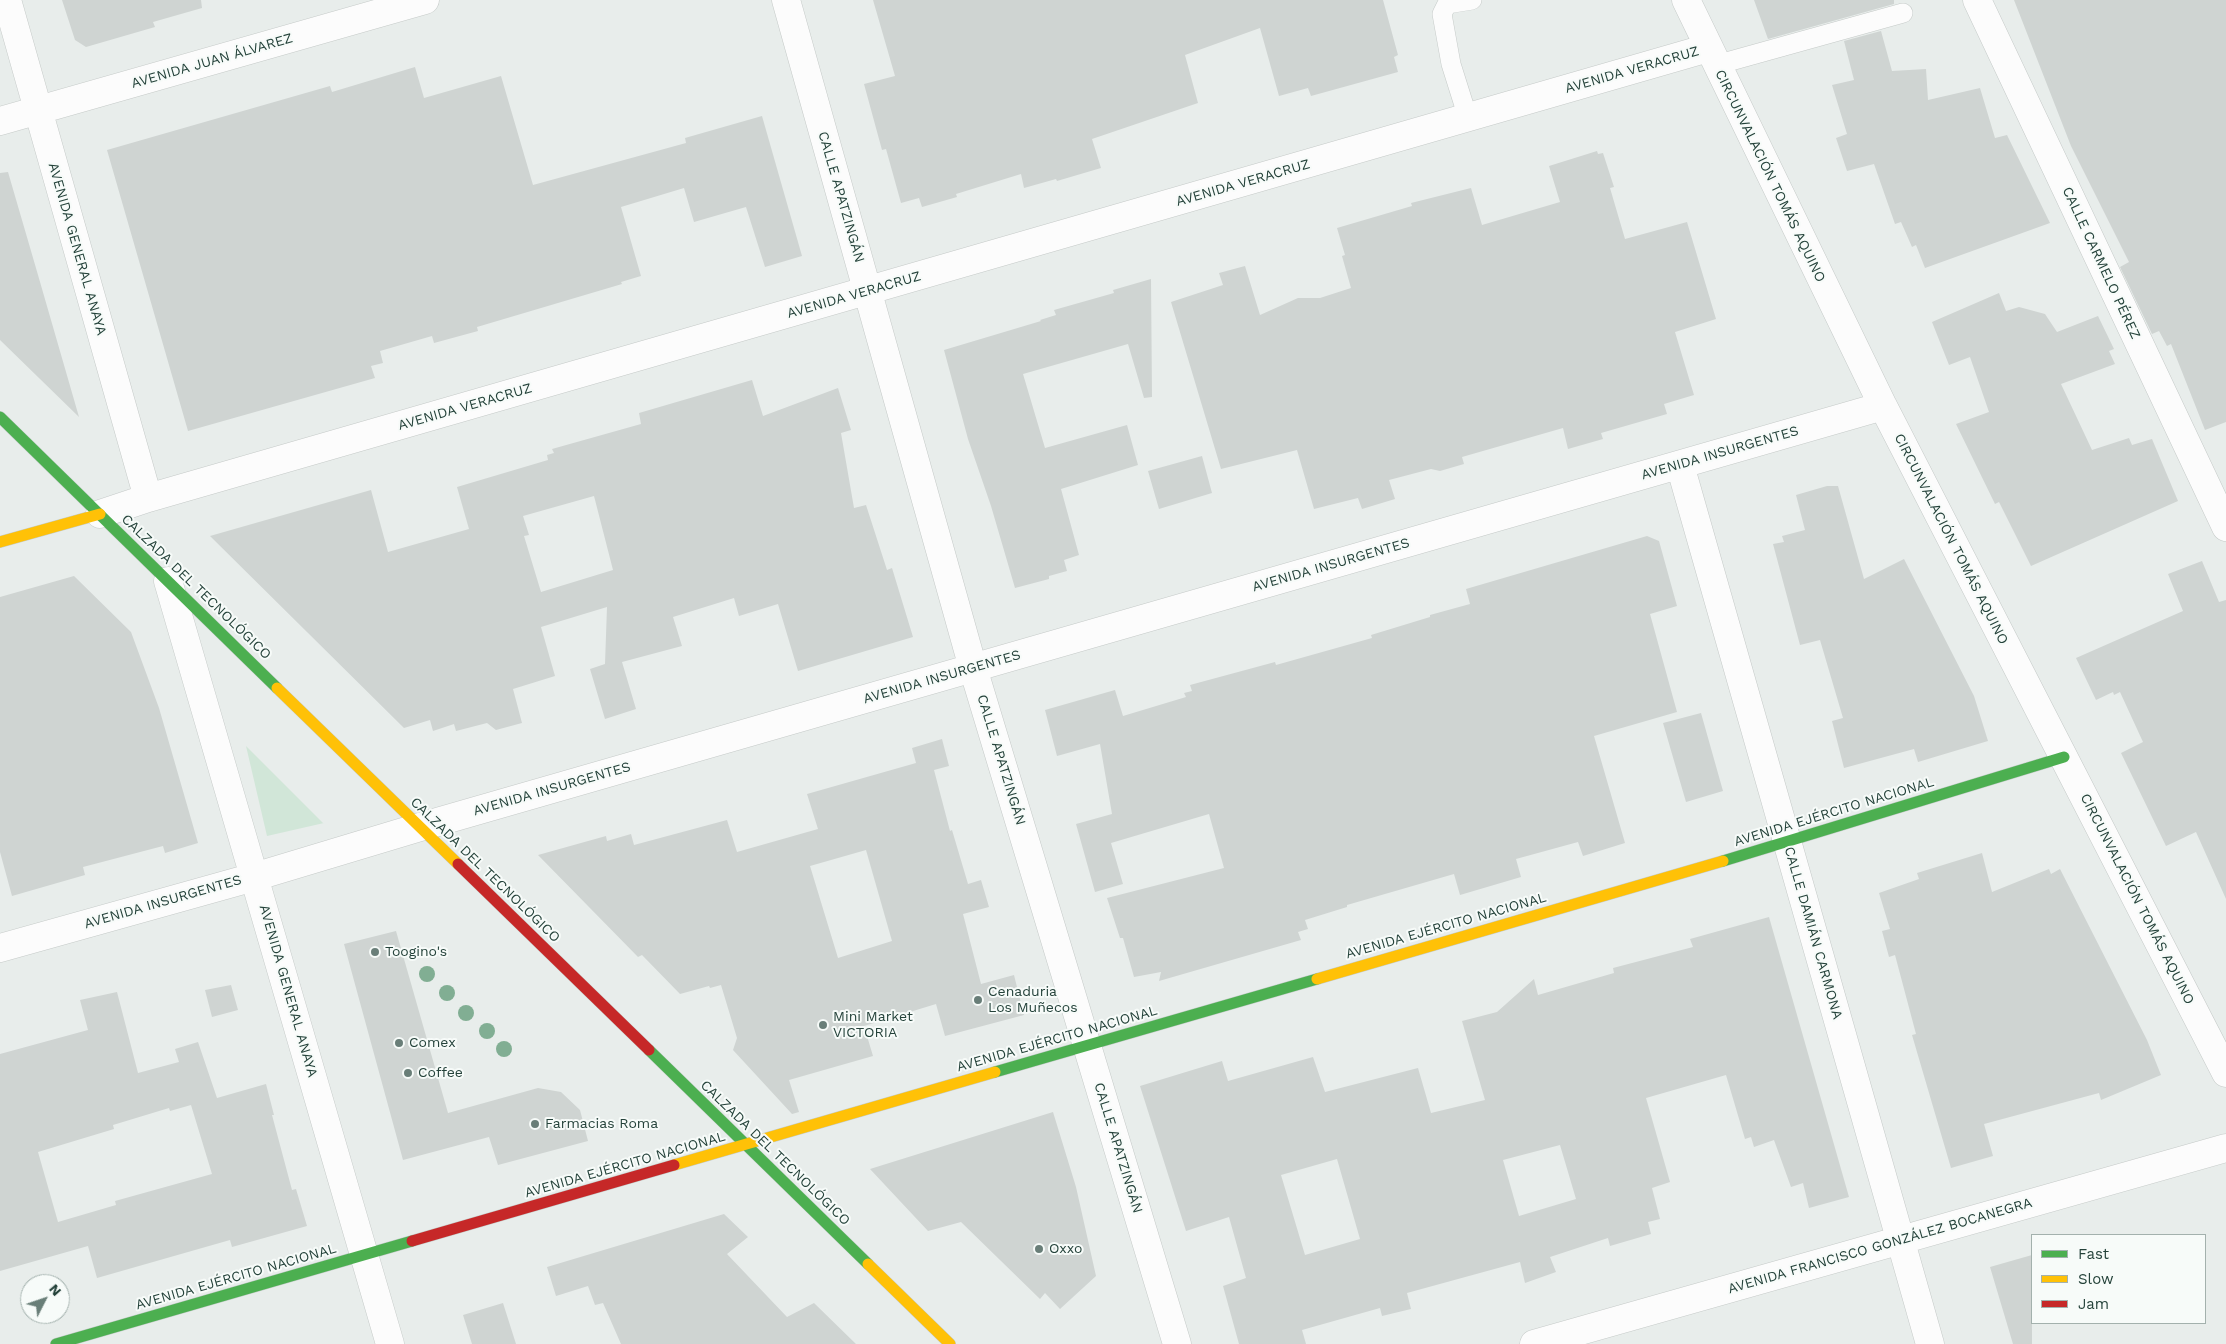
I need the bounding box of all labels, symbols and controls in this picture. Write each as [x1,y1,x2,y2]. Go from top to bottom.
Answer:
street label: AVENIDA JUAN ÁLVAREZ [129,30,295,92]
street label: AVENIDA VERACRUZ [1563,43,1701,97]
street label: CIRCUNVALACIÓN TOMÁS AQUINO [1711,67,1829,285]
street label: CALLE APATZINGÁN [814,129,868,265]
street label: AVENIDA VERACRUZ [1174,156,1312,210]
street label: AVENIDA GENERAL ANAYA [44,161,110,337]
street label: CALLE CARMELO PÉREZ [2058,184,2144,342]
street label: AVENIDA VERACRUZ [785,268,923,322]
street label: AVENIDA VERACRUZ [396,380,534,434]
street label: AVENIDA INSURGENTES [1639,422,1801,484]
street label: CIRCUNVALACIÓN TOMÁS AQUINO [1890,431,2012,647]
street label: CALZADA DEL TECNOLÓGICO [118,511,274,663]
street label: AVENIDA INSURGENTES [1250,534,1412,596]
street label: AVENIDA INSURGENTES [861,646,1023,708]
street label: CALLE APATZINGÁN [973,693,1029,827]
street label: AVENIDA INSURGENTES [471,758,633,820]
street label: AVENIDA EJÉRCITO NACIONAL [1732,774,1936,850]
street label: CIRCUNVALACIÓN TOMÁS AQUINO [2076,791,2198,1007]
street label: CALZADA DEL TECNOLÓGICO [407,794,563,946]
street label: CALLE DAMIÁN CARMONA [1780,845,1846,1021]
street label: AVENIDA INSURGENTES [82,871,244,933]
street label: AVENIDA EJÉRCITO NACIONAL [1344,889,1548,963]
street label: AVENIDA GENERAL ANAYA [255,903,321,1079]
place label: Toogino's [385,944,447,960]
marker: Toogino's [369,946,381,958]
place label: Cenaduria Los Muñecos [988,984,1078,1016]
marker: Cenaduria Los Muñecos [972,994,984,1006]
street label: AVENIDA EJÉRCITO NACIONAL [955,1002,1159,1076]
place label: Mini Market VICTORIA [833,1009,913,1042]
marker: Mini Market VICTORIA [817,1019,829,1031]
place label: Comex [409,1035,456,1051]
marker: Comex [393,1037,405,1049]
place label: Coffee [418,1065,463,1081]
marker: Coffee [402,1067,414,1079]
street label: CALZADA DEL TECNOLÓGICO [697,1077,853,1229]
street label: CALLE APATZINGÁN [1090,1081,1146,1215]
place label: Farmacias Roma [545,1116,658,1132]
marker: Farmacias Roma [529,1118,541,1130]
street label: AVENIDA EJÉRCITO NACIONAL [523,1128,727,1202]
street label: AVENIDA FRANCISCO GONZÁLEZ BOCANEGRA [1726,1194,2034,1298]
legend [2031,1234,2206,1324]
street label: AVENIDA EJÉRCITO NACIONAL [134,1240,338,1314]
place label: Oxxo [1049,1241,1082,1257]
marker: Oxxo [1033,1243,1045,1255]
text: Fast [2078,1245,2109,1263]
text: Slow [2078,1270,2114,1288]
north arrow [20,1274,70,1324]
text: N [46,1281,65,1299]
text: Jam [2078,1295,2109,1313]

